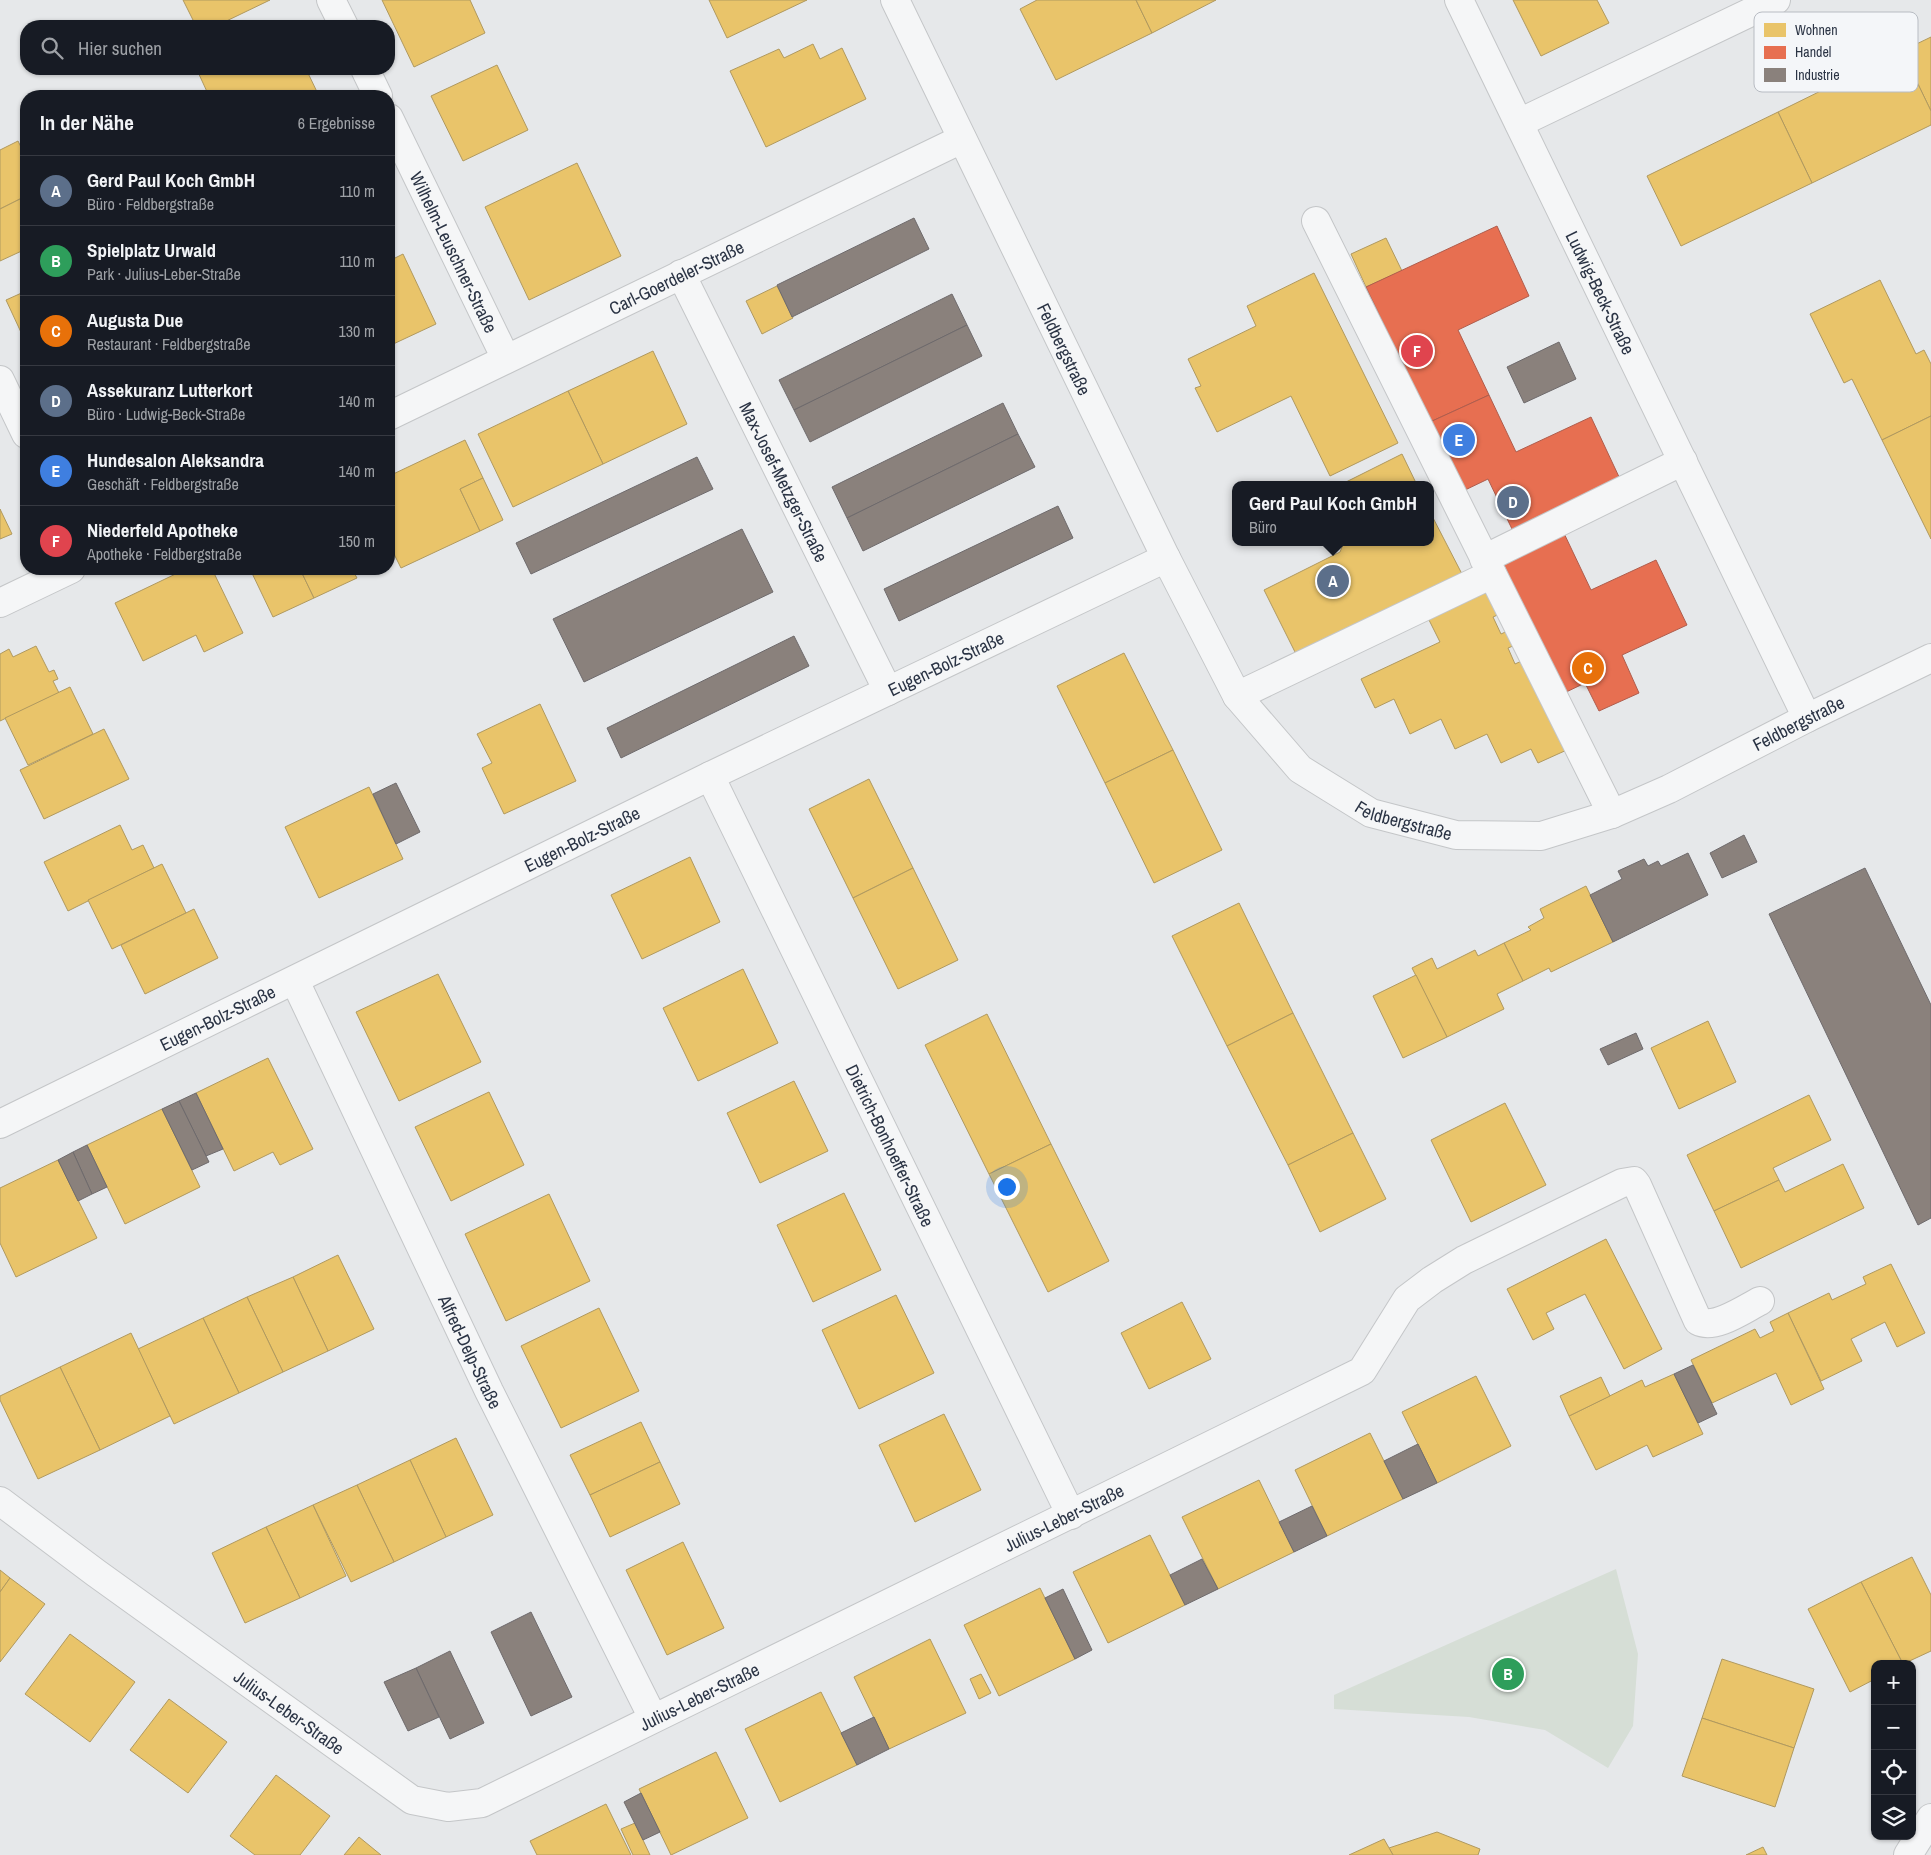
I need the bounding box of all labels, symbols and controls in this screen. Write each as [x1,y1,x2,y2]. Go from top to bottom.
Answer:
legend [1754,12,1918,92]
search box [20,20,395,75]
text: Wohnen [1795,21,1838,39]
icon: search [38,34,66,62]
text: Hier suchen [78,35,162,61]
text: Handel [1795,43,1831,61]
text: Industrie [1795,66,1840,84]
text: In der Nähe [40,108,134,137]
text: 6 Ergebnisse [298,112,375,134]
text: Gerd Paul Koch GmbH [87,167,255,193]
street label: Wilhelm-Leuschner-Straße [404,167,504,337]
text: A [51,180,61,202]
text: 110 m [339,180,375,202]
text: Büro · Feldbergstraße [87,193,214,215]
street label: Ludwig-Beck-Straße [1560,226,1641,359]
street label: Carl-Goerdeler-Straße [605,234,748,320]
text: Spielplatz Urwald [87,237,216,263]
text: B [51,250,61,272]
text: 110 m [339,250,375,272]
text: Park · Julius-Leber-Straße [87,263,241,285]
street label: Feldbergstraße [1032,299,1097,399]
text: Augusta Due [87,307,183,333]
text: C [51,320,61,342]
text: 130 m [339,320,375,342]
pin: F [1401,332,1433,370]
text: Restaurant · Feldbergstraße [87,333,250,355]
text: Assekuranz Lutterkort [87,377,252,403]
text: D [51,390,61,412]
text: 140 m [339,390,375,412]
street label: Max-Josef-Metzger-Straße [734,398,834,566]
text: Büro · Ludwig-Beck-Straße [87,403,245,425]
pin: E [1443,421,1475,459]
text: Hundesalon Aleksandra [87,447,264,473]
text: E [52,460,60,482]
text: 140 m [339,460,375,482]
text: Geschäft · Feldbergstraße [87,473,239,495]
popup [1232,481,1434,546]
pin: D [1497,483,1529,521]
text: Gerd Paul Koch GmbH [1249,490,1417,516]
text: Büro [1249,516,1277,538]
text: Niederfeld Apotheke [87,517,238,543]
text: F [52,530,60,552]
text: 150 m [339,530,375,552]
text: Apotheke · Feldbergstraße [87,543,242,565]
pin: A [1317,562,1349,600]
street label: Eugen-Bolz-Straße [884,625,1008,702]
pin: C [1572,649,1604,687]
street label: Feldbergstraße [1748,689,1848,756]
street label: Feldbergstraße [1351,794,1455,846]
street label: Eugen-Bolz-Straße [520,800,644,878]
street label: Eugen-Bolz-Straße [155,979,279,1056]
street label: Dietrich-Bonhoeffer-Straße [840,1060,941,1231]
your location [994,1174,1020,1200]
street label: Alfred-Delp-Straße [432,1290,508,1413]
street label: Julius-Leber-Straße [1000,1477,1128,1557]
pin: B [1492,1655,1524,1693]
street label: Julius-Leber-Straße [635,1656,763,1736]
map controls [1871,1660,1916,1840]
button: + [1871,1660,1916,1705]
street label: Julius-Leber-Straße [229,1664,350,1760]
button: − [1871,1705,1916,1750]
button: locate [1871,1750,1916,1795]
button: layers [1871,1795,1916,1840]

